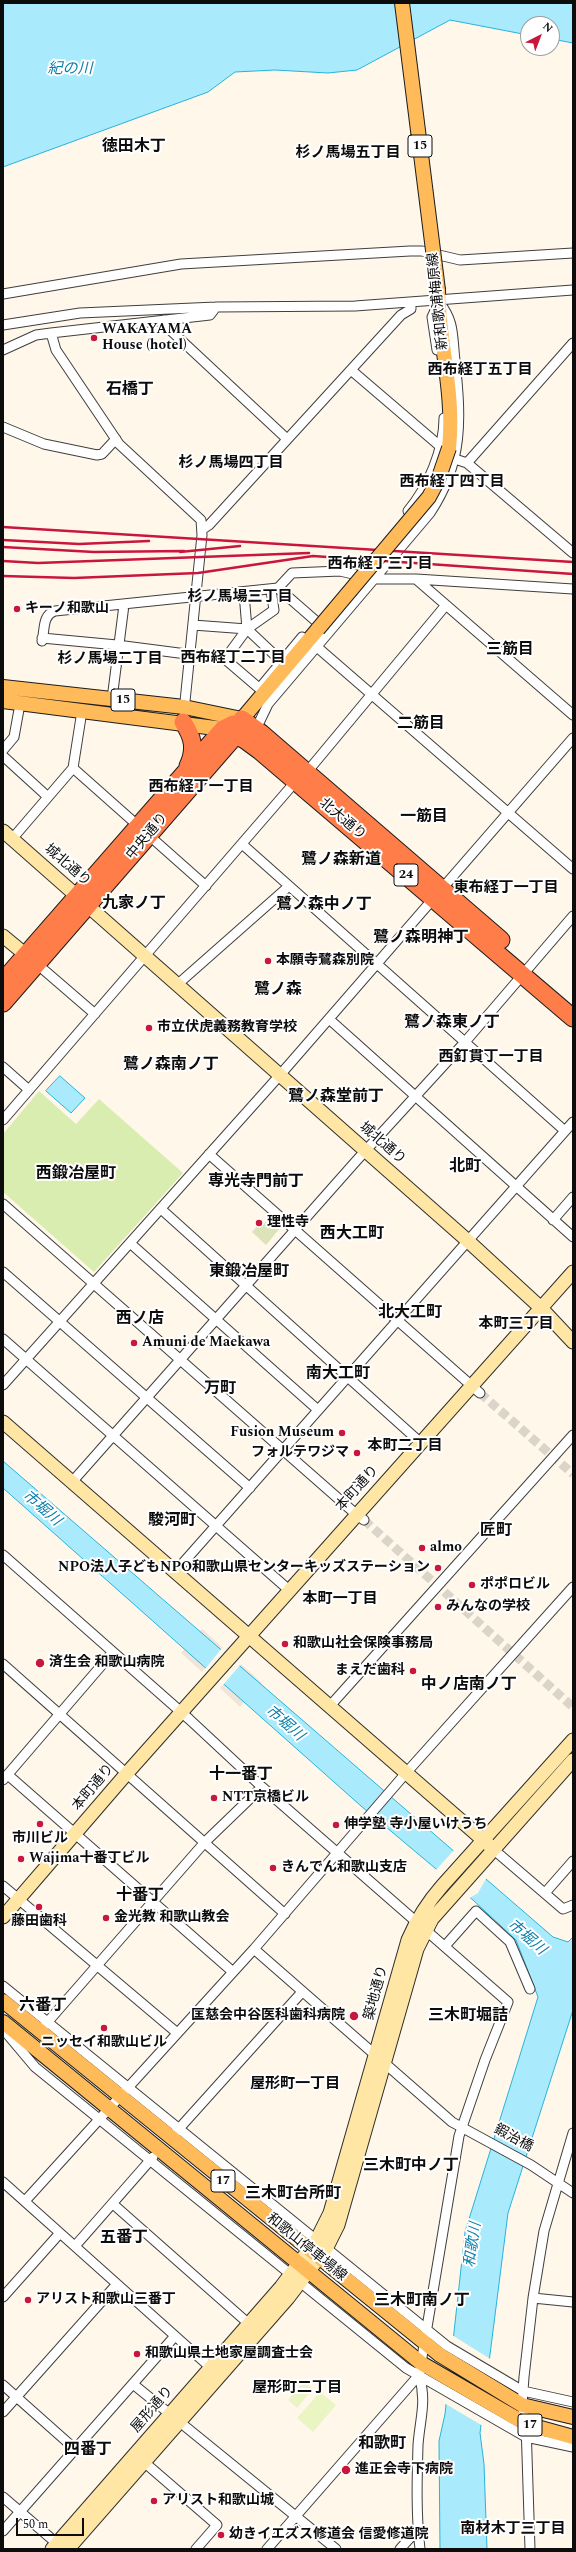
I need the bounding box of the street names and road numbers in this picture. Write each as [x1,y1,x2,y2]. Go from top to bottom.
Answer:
road number: 15 [408,135,432,157]
street label: 新和歌浦梅原線 [426,251,452,351]
road number: 15 [111,689,135,711]
street label: 北大通り [315,796,369,844]
street label: 中央通り [124,810,172,864]
street label: 城北通り [40,841,94,891]
road number: 24 [394,864,418,886]
street label: 城北通り [355,1119,409,1169]
street label: 本町通り [333,1463,383,1515]
street label: 本町通り [70,1761,118,1815]
street label: 築地通り [362,1964,392,2022]
street label: 鍜治橋 [491,2122,535,2156]
road number: 17 [211,2170,235,2192]
street label: 和歌山停車場線 [263,2211,349,2285]
street label: 屋形通り [128,2383,178,2437]
road number: 17 [518,2414,542,2436]

